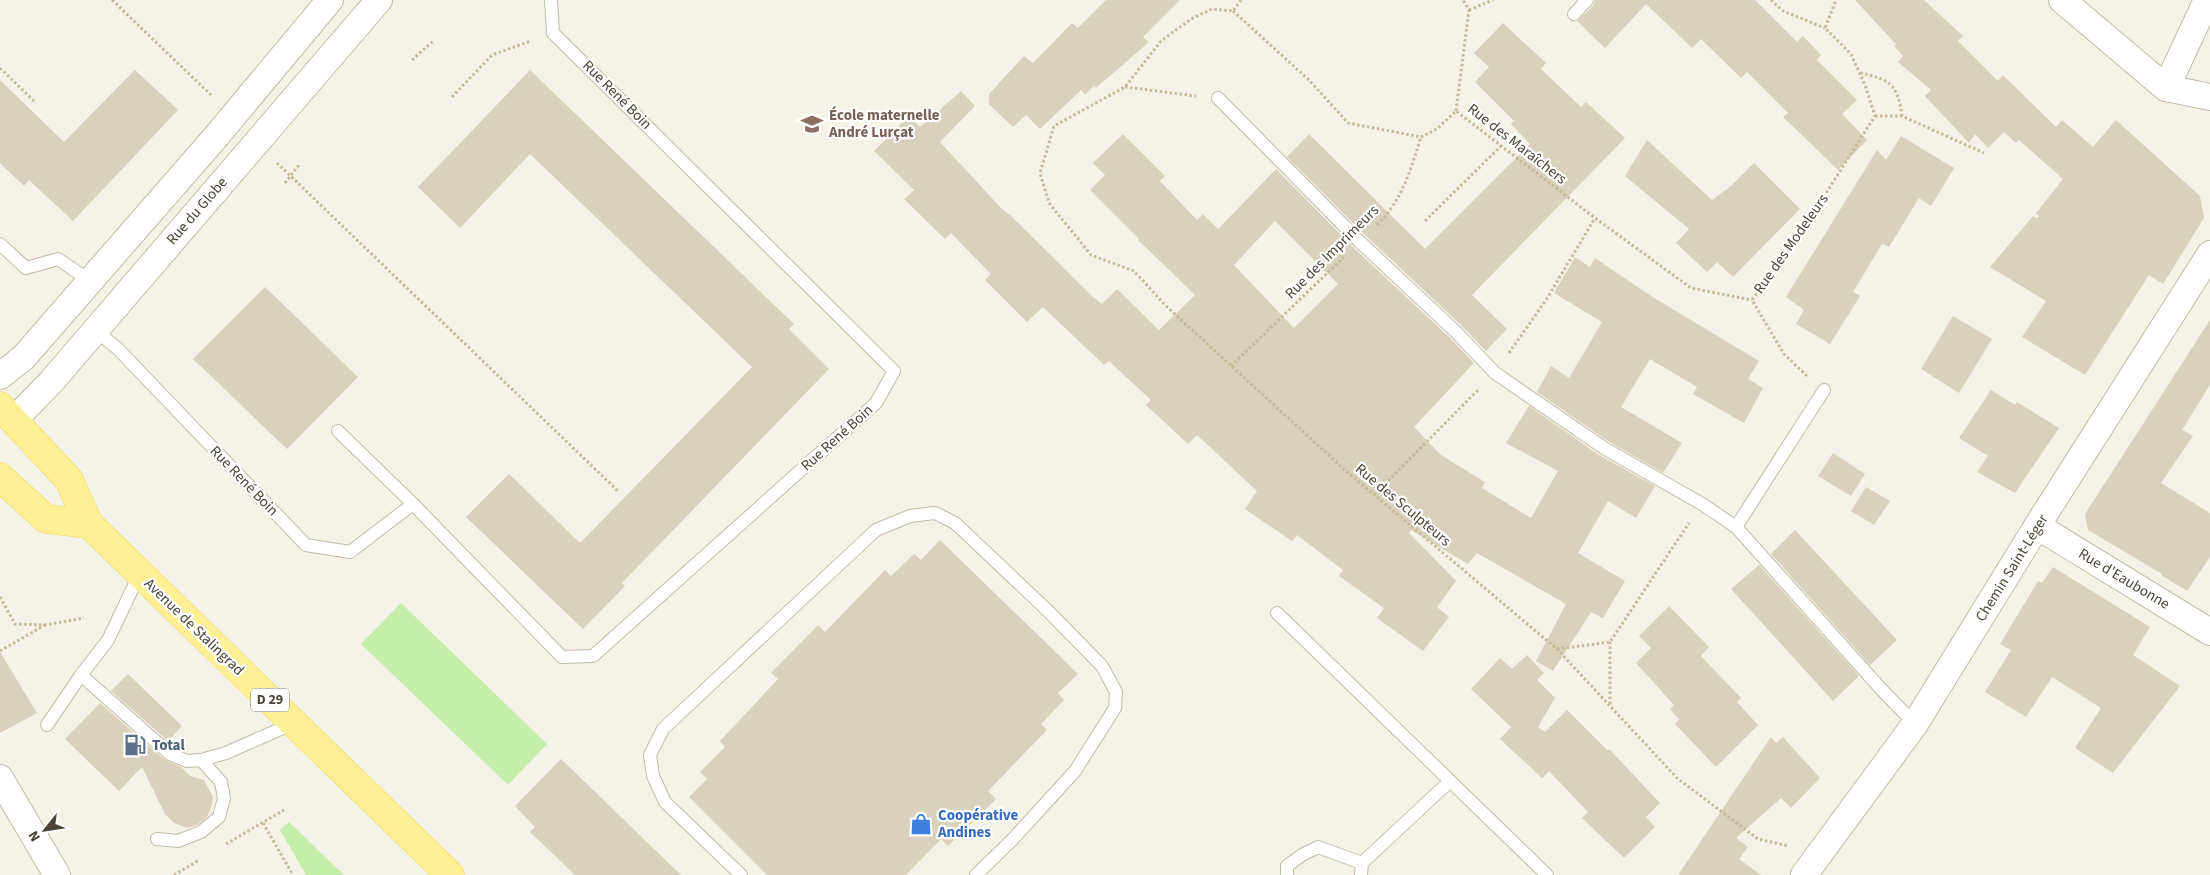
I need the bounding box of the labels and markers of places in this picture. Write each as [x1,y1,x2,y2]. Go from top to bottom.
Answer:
place label: École maternelle André Lurçat [828,105,940,143]
school or university icon: École maternelle André Lurçat [799,111,825,137]
fuel station icon: Total [122,732,148,758]
place label: Total [152,735,185,756]
place label: Coopérative Andines [937,805,1019,843]
shop icon: Coopérative Andines [908,811,934,837]

